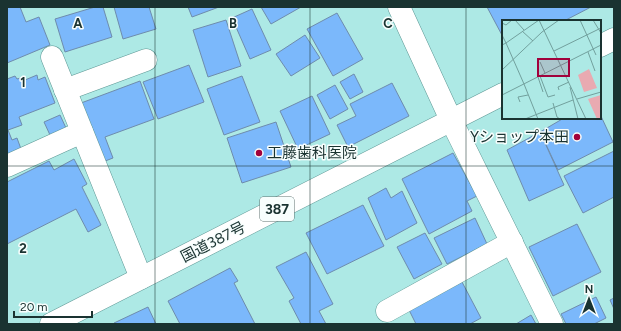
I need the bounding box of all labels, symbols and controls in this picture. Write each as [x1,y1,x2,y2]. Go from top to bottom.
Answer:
text: A [73,16,83,31]
text: B [229,16,237,31]
text: C [383,16,393,31]
inset map [502,20,601,119]
text: 1 [20,75,26,90]
place label: Yショップ本田 [470,128,569,146]
marker: Yショップ本田 [572,132,582,142]
place label: 工藤歯科医院 [267,144,357,162]
marker: 工藤歯科医院 [254,148,264,158]
road number: 387 [260,197,294,221]
street label: 国道387号 [178,218,248,266]
text: 2 [19,241,27,256]
north arrow [569,279,609,319]
text: N [585,283,593,296]
scale bar [14,293,92,319]
text: 20 m [20,300,48,314]

